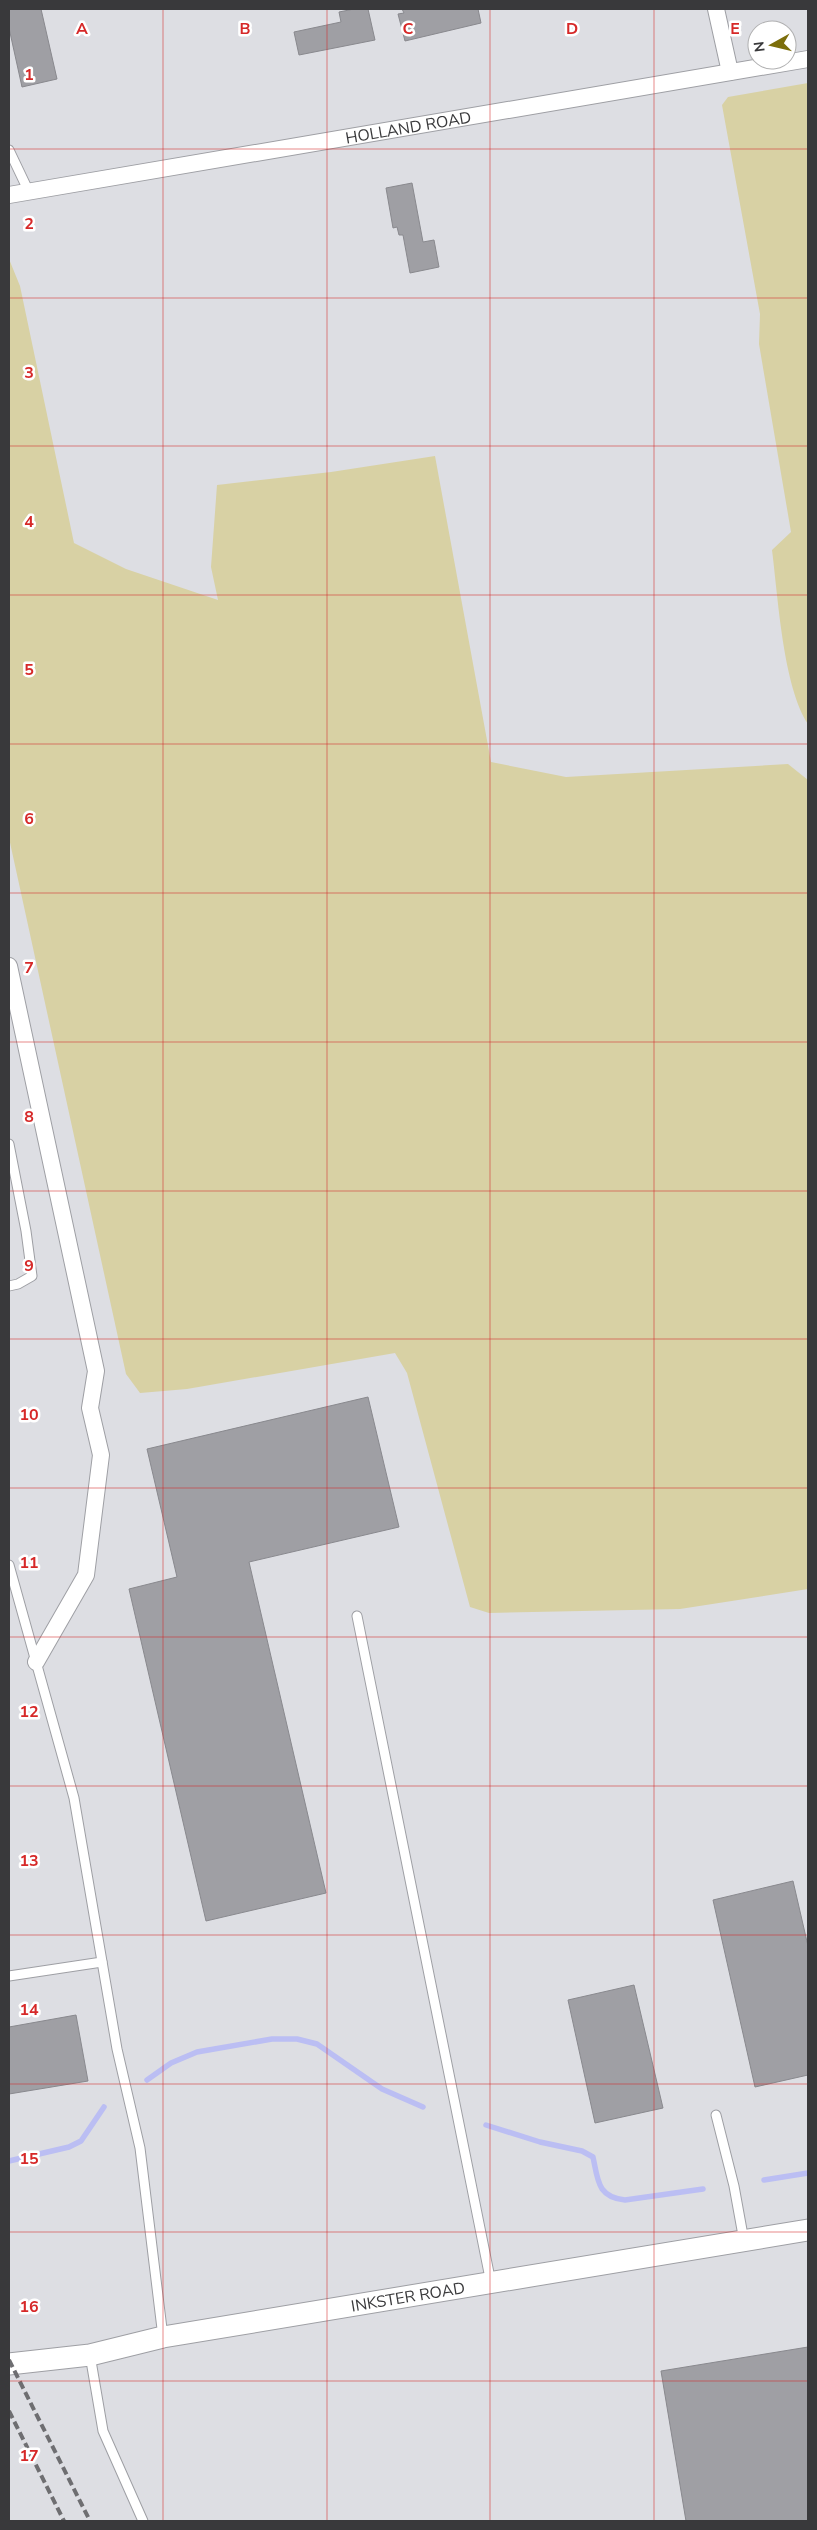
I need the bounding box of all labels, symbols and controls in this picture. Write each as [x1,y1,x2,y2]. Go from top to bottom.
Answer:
text: A [76,18,88,40]
text: B [239,18,251,40]
text: C [403,18,414,40]
text: D [566,18,578,40]
text: E [730,18,740,40]
north arrow [747,20,797,70]
text: N [749,40,770,53]
text: 1 [24,64,34,86]
street label: HOLLAND ROAD [344,107,473,150]
text: 2 [24,213,34,235]
text: 3 [24,362,34,384]
text: 4 [24,511,34,533]
text: 5 [24,659,34,681]
text: 6 [24,808,34,830]
text: 7 [24,957,34,979]
text: 8 [24,1106,34,1128]
text: 9 [24,1255,34,1277]
text: 10 [19,1404,39,1426]
text: 11 [19,1552,39,1574]
text: 12 [19,1701,39,1723]
text: 13 [19,1850,39,1872]
text: 14 [19,1999,39,2021]
text: 15 [19,2148,39,2170]
street label: INKSTER ROAD [350,2277,467,2318]
text: 16 [19,2296,39,2318]
text: 17 [19,2445,39,2467]

